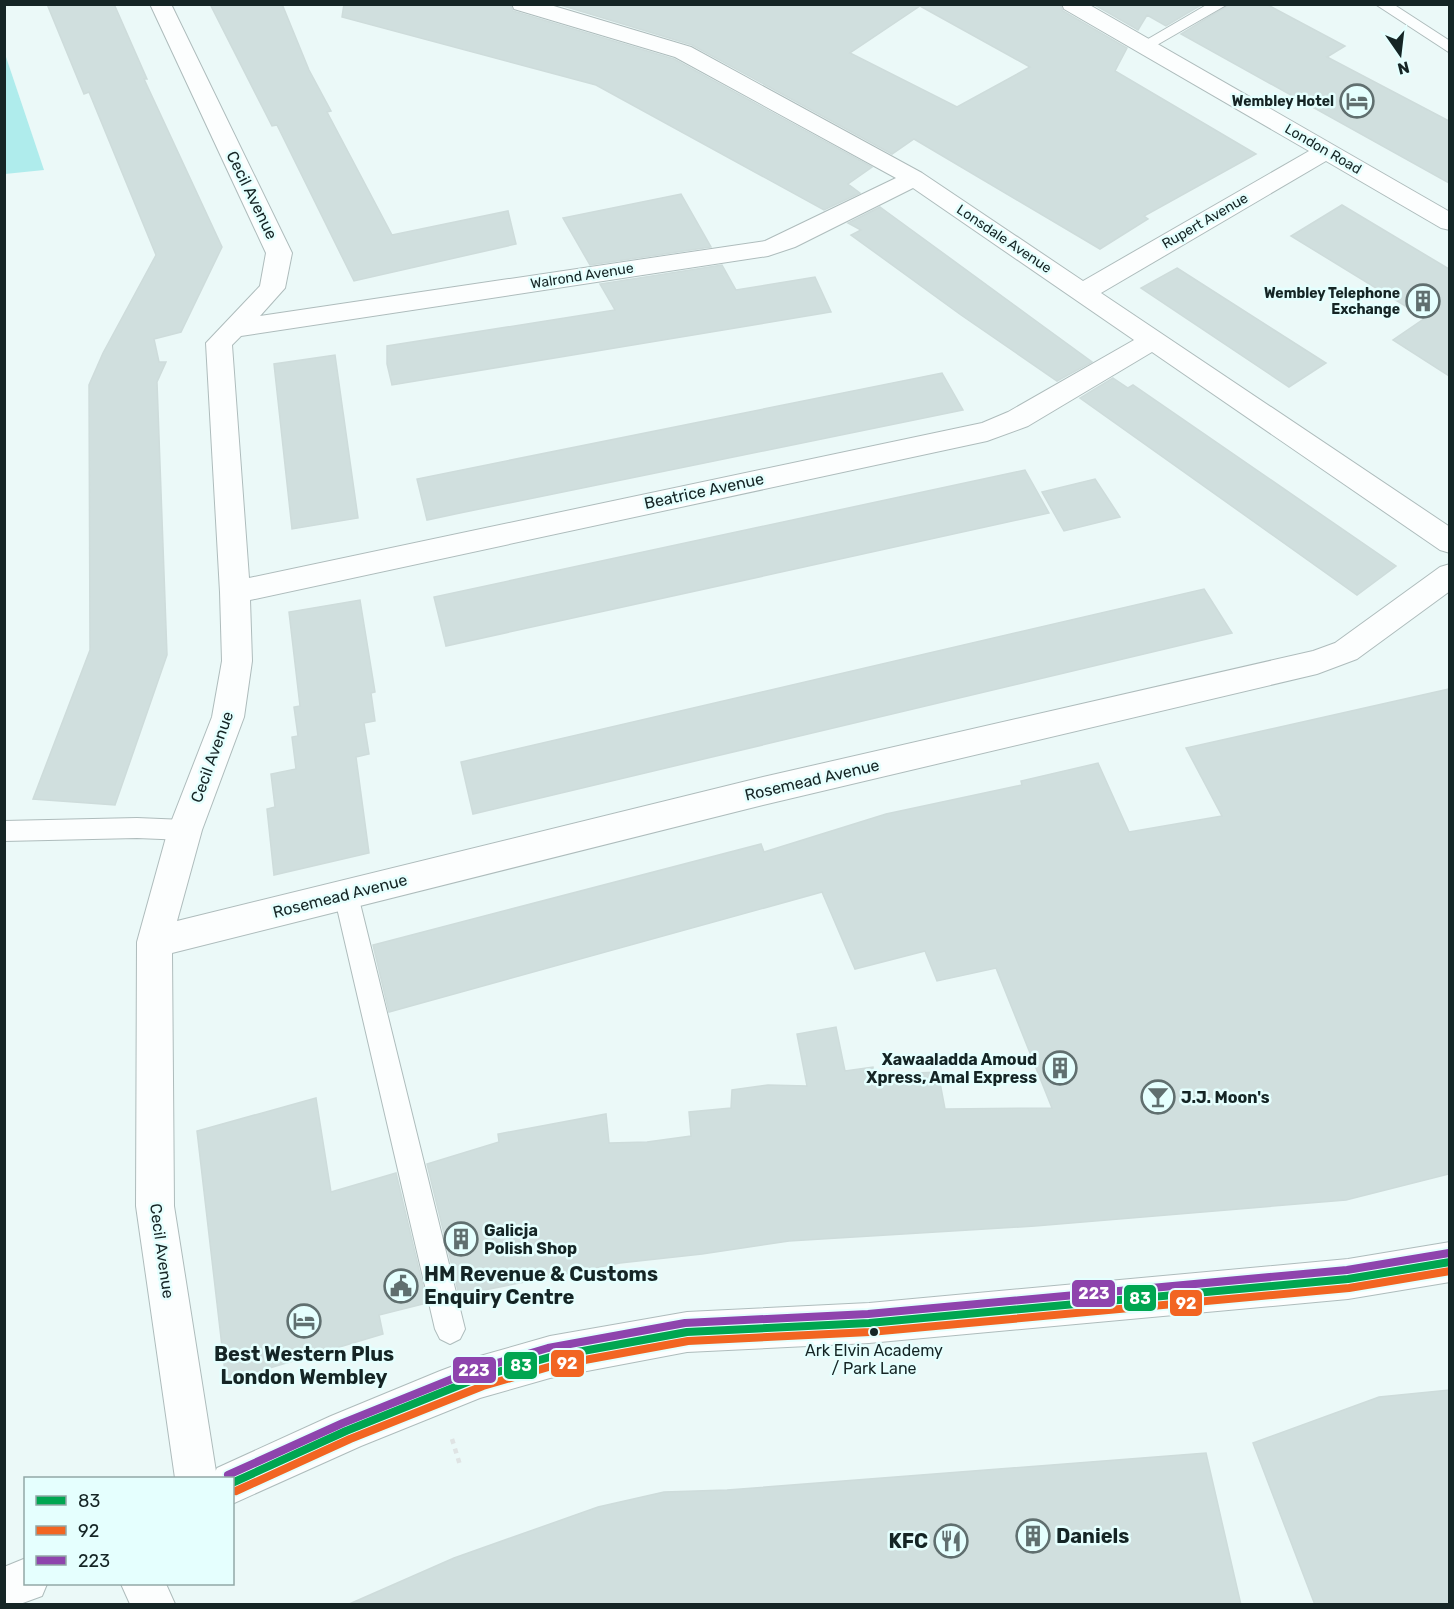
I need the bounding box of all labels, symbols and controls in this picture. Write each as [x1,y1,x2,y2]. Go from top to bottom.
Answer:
north arrow [1370,24,1430,84]
text: N [1396,57,1411,79]
hotel icon: Wembley Hotel [1339,83,1375,119]
place label: Wembley Hotel [1232,93,1334,110]
street label: London Road [1282,120,1364,178]
street label: Cecil Avenue [222,148,282,242]
street label: Rupert Avenue [1159,189,1251,253]
street label: Lonsdale Avenue [953,201,1055,277]
street label: Walrond Avenue [529,259,635,293]
building icon: Wembley Telephone Exchange [1405,283,1441,319]
place label: Wembley Telephone Exchange [1264,285,1400,318]
street label: Beatrice Avenue [642,469,766,513]
street label: Cecil Avenue [187,709,237,805]
street label: Rosemead Avenue [743,755,881,805]
street label: Rosemead Avenue [271,870,409,922]
place label: Xawaaladda Amoud Xpress, Amal Express [866,1050,1037,1087]
building icon: Xawaaladda Amoud Xpress, Amal Express [1042,1050,1078,1086]
bar icon: J.J. Moon's [1140,1079,1176,1115]
place label: J.J. Moon's [1181,1088,1270,1107]
street label: Cecil Avenue [146,1202,178,1300]
building icon: Galicja Polish Shop [443,1221,479,1257]
place label: Galicja Polish Shop [484,1221,577,1258]
place label: HM Revenue & Customs Enquiry Centre [424,1262,658,1309]
public building icon: HM Revenue & Customs Enquiry Centre [383,1268,419,1304]
line badge: 223 [1071,1279,1116,1308]
text: 223 [1078,1284,1110,1303]
line badge: 83 [1123,1284,1157,1312]
text: 83 [1129,1289,1151,1308]
line badge: 92 [1169,1289,1203,1317]
text: 92 [1176,1294,1196,1313]
hotel icon: Best Western Plus London Wembley [286,1303,322,1339]
marker: Ark Elvin Academy / Park Lane [868,1326,880,1338]
place label: Ark Elvin Academy / Park Lane [805,1341,943,1378]
place label: Best Western Plus London Wembley [214,1342,394,1389]
line badge: 92 [550,1349,585,1378]
line badge: 83 [503,1351,538,1380]
text: 92 [557,1354,577,1373]
line badge: 223 [452,1356,497,1384]
text: 83 [510,1356,532,1375]
text: 223 [458,1361,490,1380]
legend [24,1477,234,1585]
text: 83 [78,1490,100,1512]
building icon: Daniels [1015,1518,1051,1554]
text: 92 [78,1520,99,1542]
restaurant icon: KFC [933,1523,969,1559]
place label: Daniels [1056,1524,1129,1548]
place label: KFC [888,1529,928,1553]
text: 223 [78,1550,110,1572]

